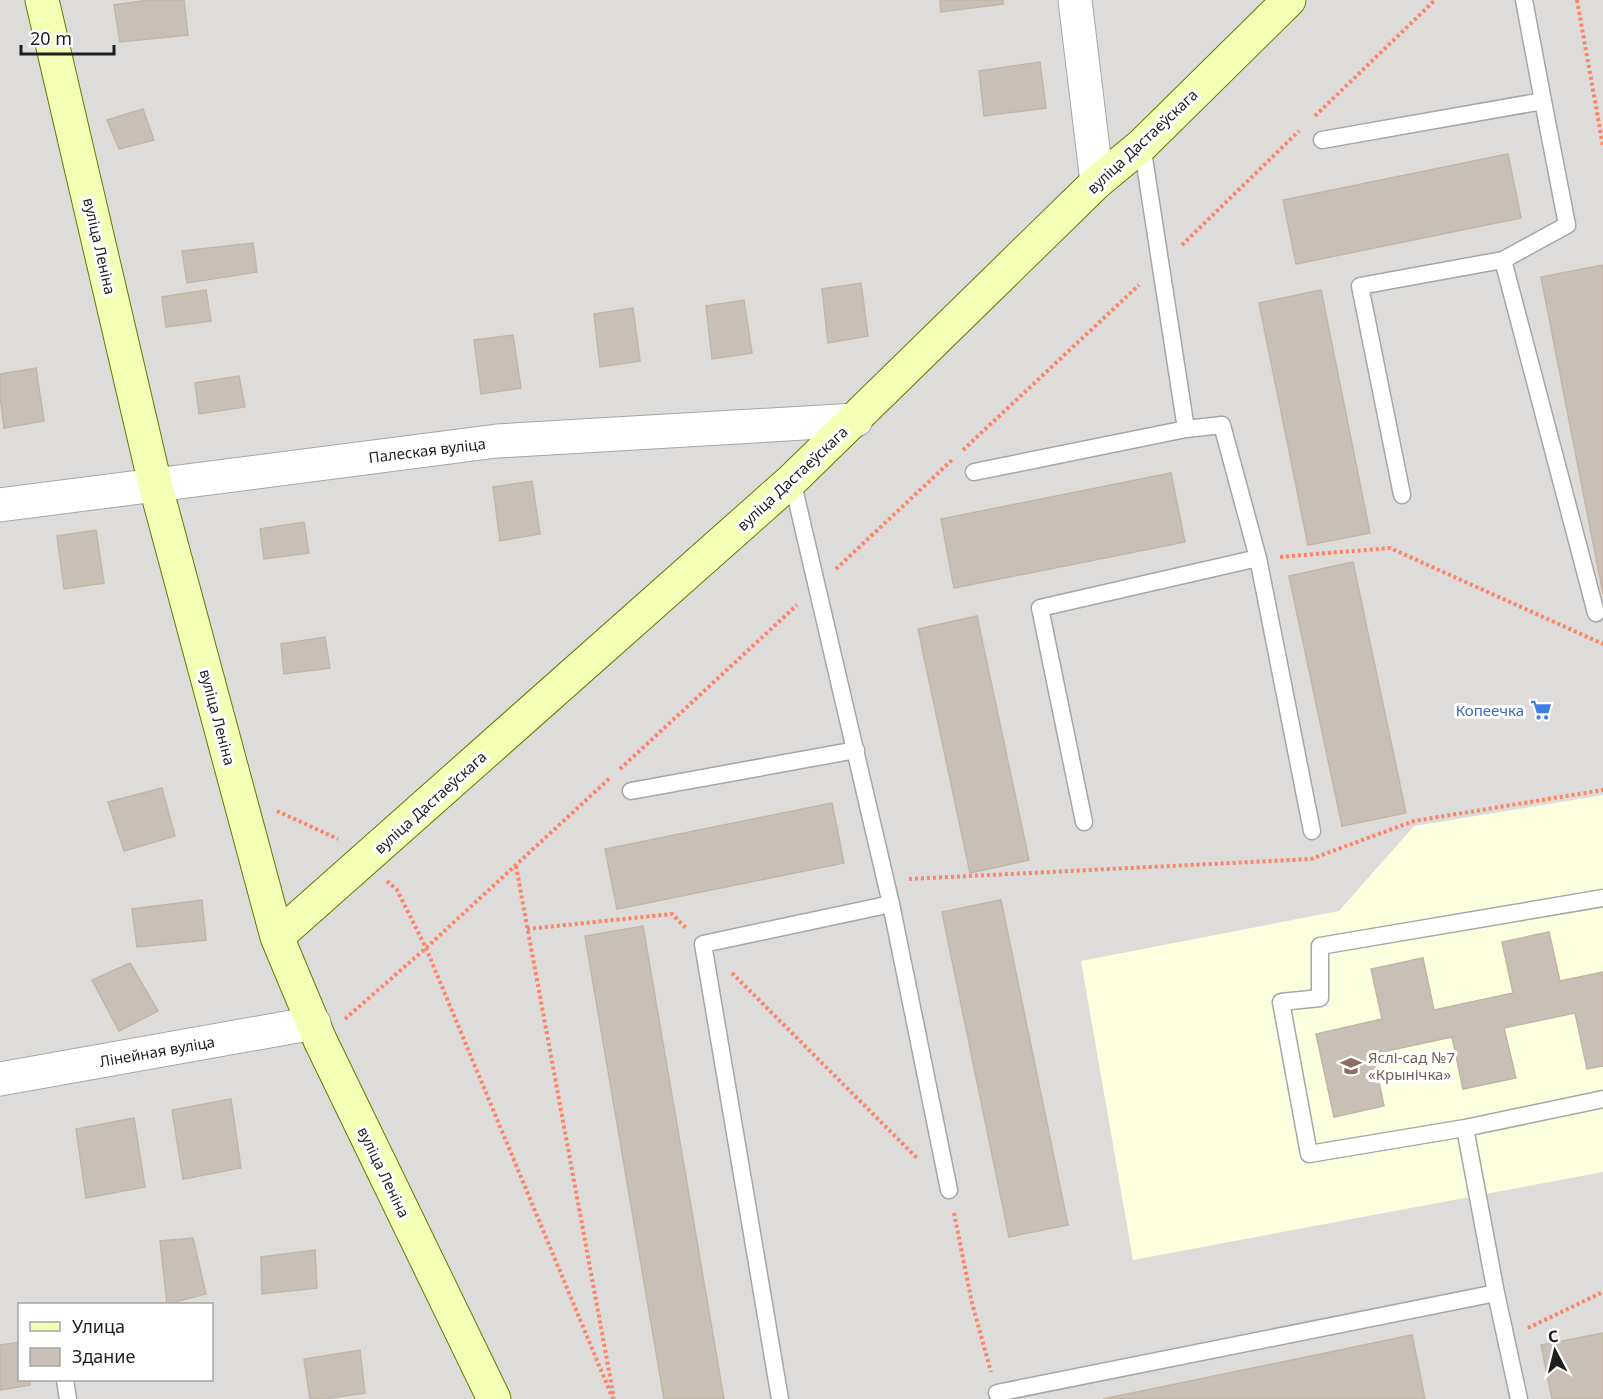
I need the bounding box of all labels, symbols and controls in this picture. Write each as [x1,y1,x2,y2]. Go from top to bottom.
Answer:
scale bar [21,18,114,56]
text: 20 m [30,26,72,50]
street label: вуліца Дастаеўскага [1082,84,1202,198]
street label: вуліца Леніна [79,196,121,296]
street label: вуліца Дастаеўскага [732,421,852,535]
street label: Палеская вуліца [367,433,487,467]
street label: вуліца Леніна [196,667,240,767]
supermarket icon: Копеечка [1529,698,1553,722]
place label: Копеечка [1456,700,1524,720]
street label: вуліца Дастаеўскага [370,746,490,858]
street label: Лінейная вуліца [98,1031,216,1071]
place label: Яслі-сад №7 «Крынічка» [1368,1047,1455,1084]
school or university icon: Яслі-сад №7 «Крынічка» [1339,1054,1363,1078]
street label: вуліца Леніна [353,1123,415,1221]
legend [18,1303,213,1381]
text: Улица [72,1314,125,1338]
north arrow [1525,1321,1585,1381]
text: С [1547,1325,1560,1348]
text: Здание [72,1344,136,1368]

